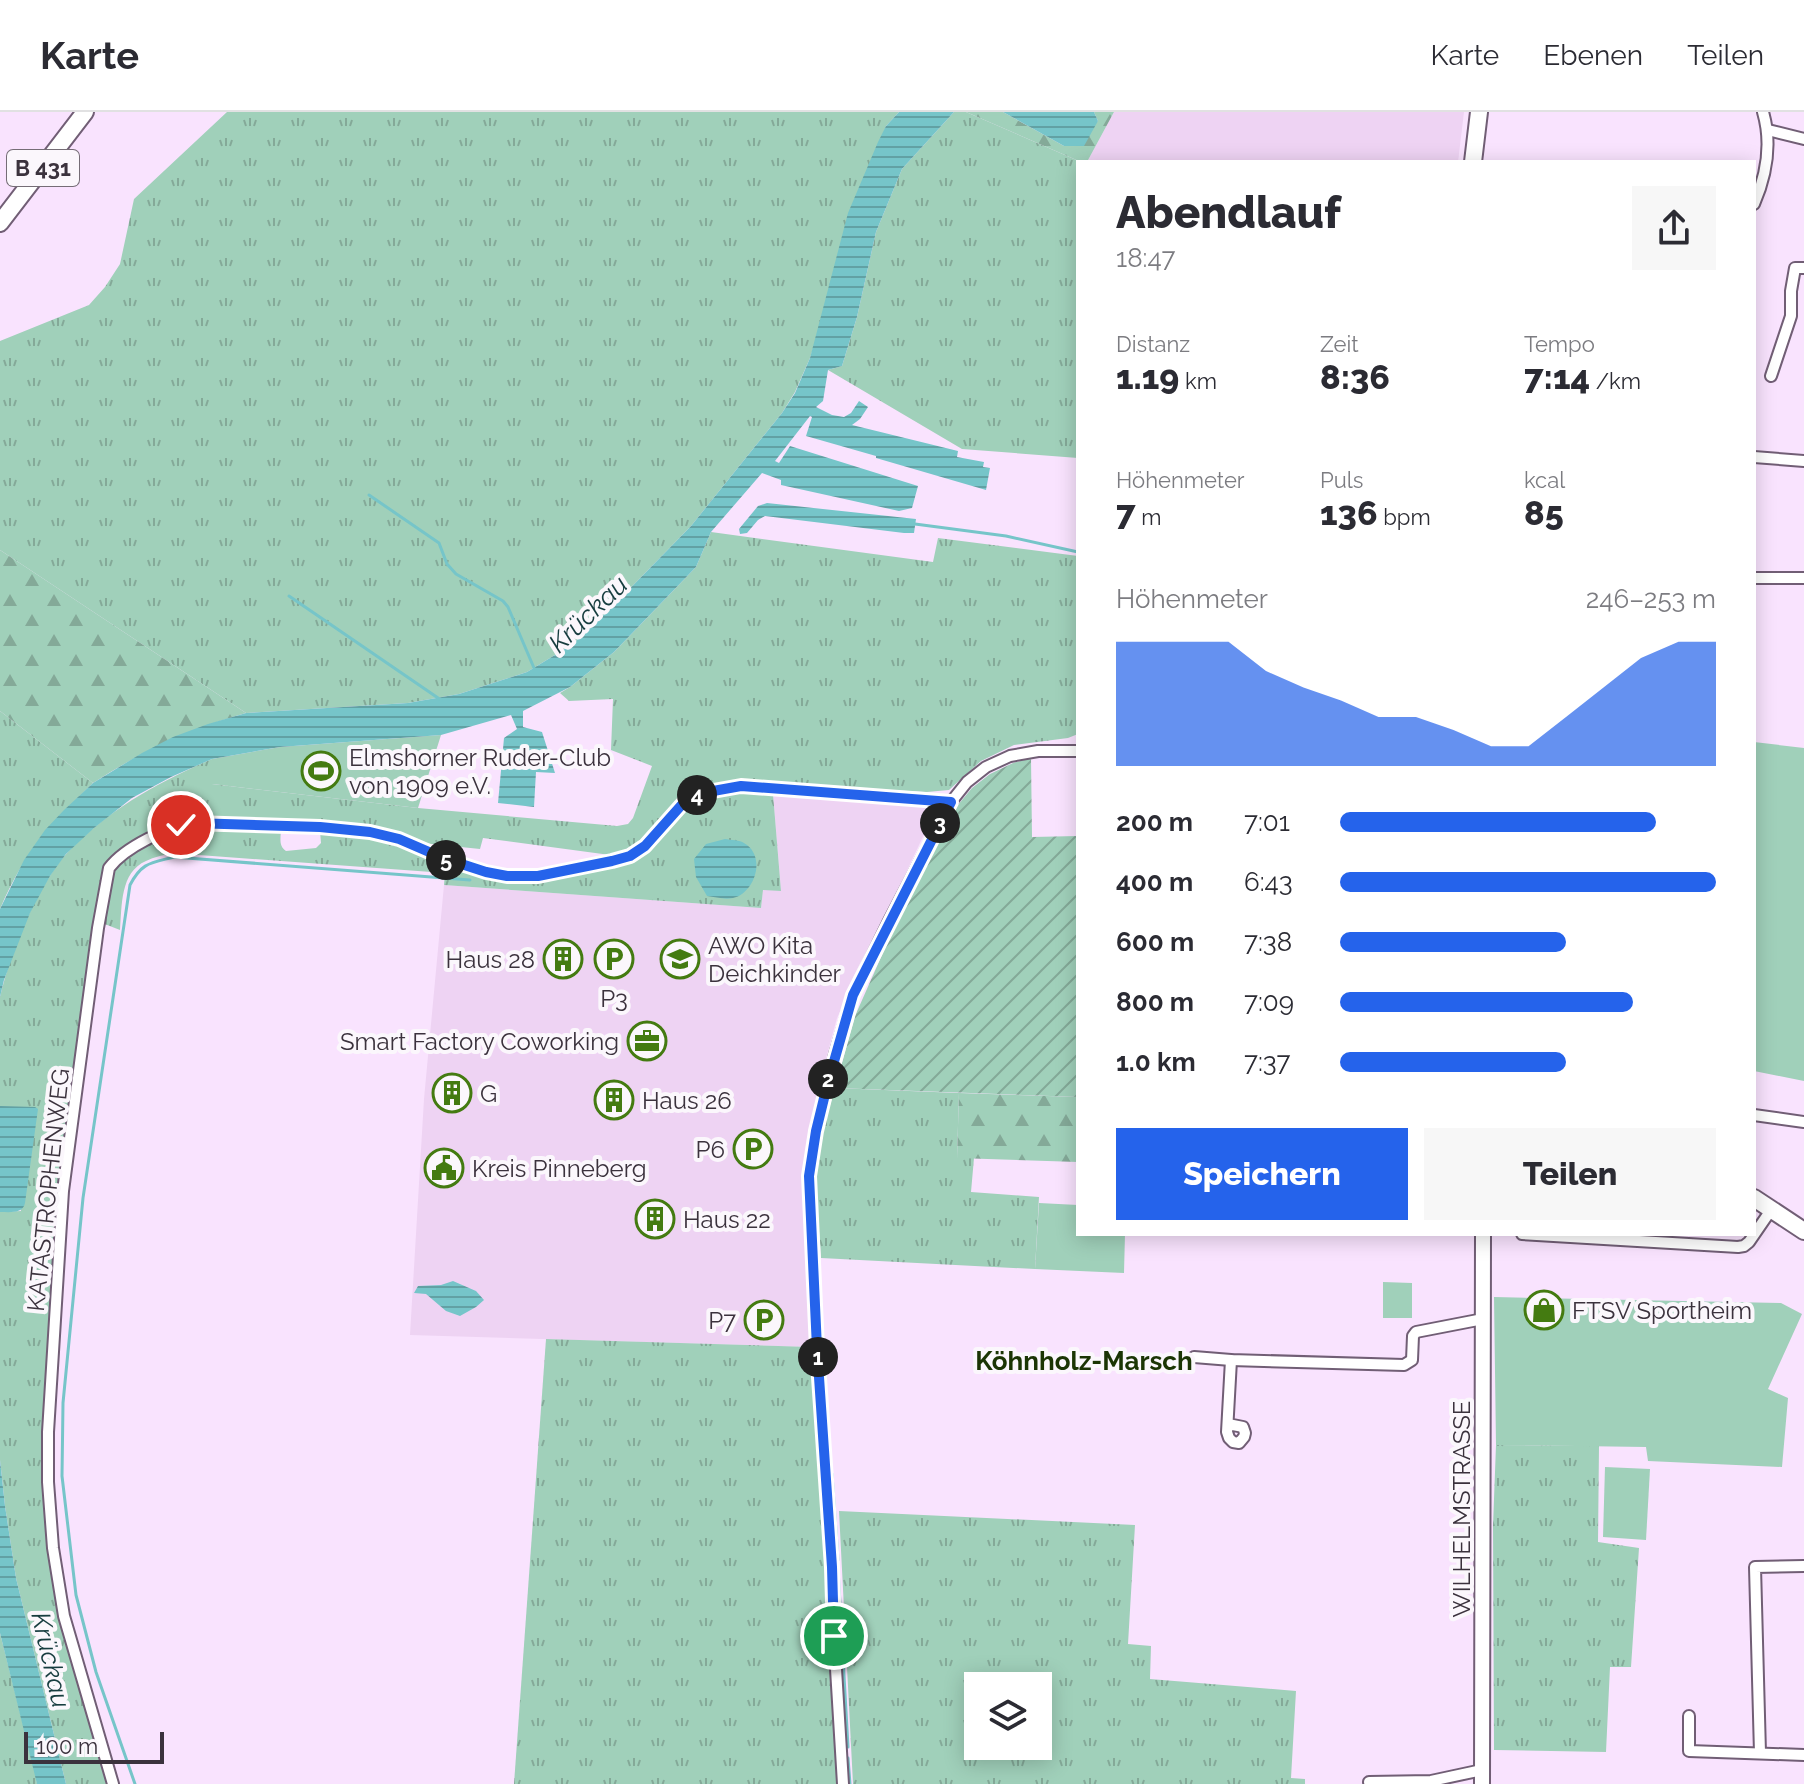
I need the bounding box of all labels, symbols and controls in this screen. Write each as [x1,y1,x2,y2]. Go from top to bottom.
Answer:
text: Karte [40,33,139,78]
text: Karte [1431,39,1499,72]
text: Ebenen [1543,39,1643,72]
text: Teilen [1687,39,1764,72]
road number: B 431 [7,150,79,186]
button: share [1632,186,1716,270]
text: Abendlauf [1116,187,1341,238]
text: 18:47 [1116,243,1175,273]
text: Distanz [1116,331,1190,357]
text: Zeit [1320,331,1359,357]
text: Tempo [1524,331,1595,357]
text: 1.19 [1116,357,1179,397]
text: 8:36 [1320,357,1390,397]
text: 7:14 [1524,357,1590,397]
text: km [1179,368,1217,394]
text: /km [1590,368,1641,394]
text: Höhenmeter [1116,467,1245,493]
text: Puls [1320,467,1363,493]
text: kcal [1524,467,1565,493]
text: 7 [1116,493,1136,533]
text: 136 [1320,493,1378,533]
text: 85 [1524,493,1564,533]
text: m [1136,504,1161,530]
text: bpm [1378,504,1431,530]
water label: Krückau [543,569,634,659]
text: Höhenmeter [1116,584,1268,614]
text: 246–253 m [1586,584,1716,614]
place label: Elmshorner Ruder-Club von 1909 e.V. [349,743,611,800]
sports icon: Elmshorner Ruder-Club von 1909 e.V. [300,750,342,792]
pin: 4 [677,775,717,815]
text: 4 [691,782,703,808]
pin [147,791,215,859]
icon: check [159,803,203,847]
pin: 3 [920,803,960,843]
text: 200 m [1116,807,1193,837]
text: 7:01 [1244,807,1290,837]
text: 3 [934,810,946,836]
pin: 5 [426,840,466,880]
text: 5 [440,847,452,873]
text: 400 m [1116,867,1193,897]
text: 6:43 [1244,867,1293,897]
text: 600 m [1116,927,1194,957]
text: 7:38 [1244,927,1292,957]
place label: AWO Kita Deichkinder [708,931,842,988]
building icon: Haus 28 [542,938,584,980]
parking icon: P3 [593,938,635,980]
school or university icon: AWO Kita Deichkinder [659,938,701,980]
place label: Haus 28 [446,945,535,974]
place label: P3 [600,984,628,1013]
text: 800 m [1116,987,1194,1017]
text: 7:09 [1244,987,1294,1017]
office icon: Smart Factory Coworking [626,1020,668,1062]
place label: Smart Factory Coworking [340,1027,619,1056]
text: 1.0 km [1116,1047,1196,1077]
text: 7:37 [1244,1047,1290,1077]
pin: 2 [808,1059,848,1099]
text: 2 [822,1066,834,1092]
street label: KATASTROPHENWEG [21,1067,75,1313]
building icon: G [431,1072,473,1114]
place label: G [480,1079,497,1108]
building icon: Haus 26 [593,1079,635,1121]
place label: Haus 26 [642,1086,732,1115]
parking icon: P6 [732,1128,774,1170]
button: Speichern [1116,1128,1408,1220]
button: Teilen [1424,1128,1716,1220]
place label: P6 [696,1135,725,1164]
public building icon: Kreis Pinneberg [423,1147,465,1189]
place label: Kreis Pinneberg [472,1154,647,1183]
building icon: Haus 22 [634,1198,676,1240]
place label: Haus 22 [683,1205,771,1234]
shop icon: FTSV Sportheim [1523,1289,1565,1331]
place label: FTSV Sportheim [1572,1296,1752,1325]
parking icon: P7 [743,1299,785,1341]
place label: P7 [708,1306,736,1335]
pin: 1 [798,1337,838,1377]
text: 1 [813,1344,823,1370]
district label: Köhnholz-Marsch [975,1346,1193,1376]
street label: WILHELMSTRASSE [1447,1401,1476,1617]
pin [800,1602,868,1670]
water label: Krückau [25,1609,77,1711]
icon: arrive [812,1614,856,1658]
map controls [964,1672,1052,1760]
button: layers [964,1672,1052,1760]
scale bar [24,1728,164,1764]
text: 100 m [36,1733,98,1759]

